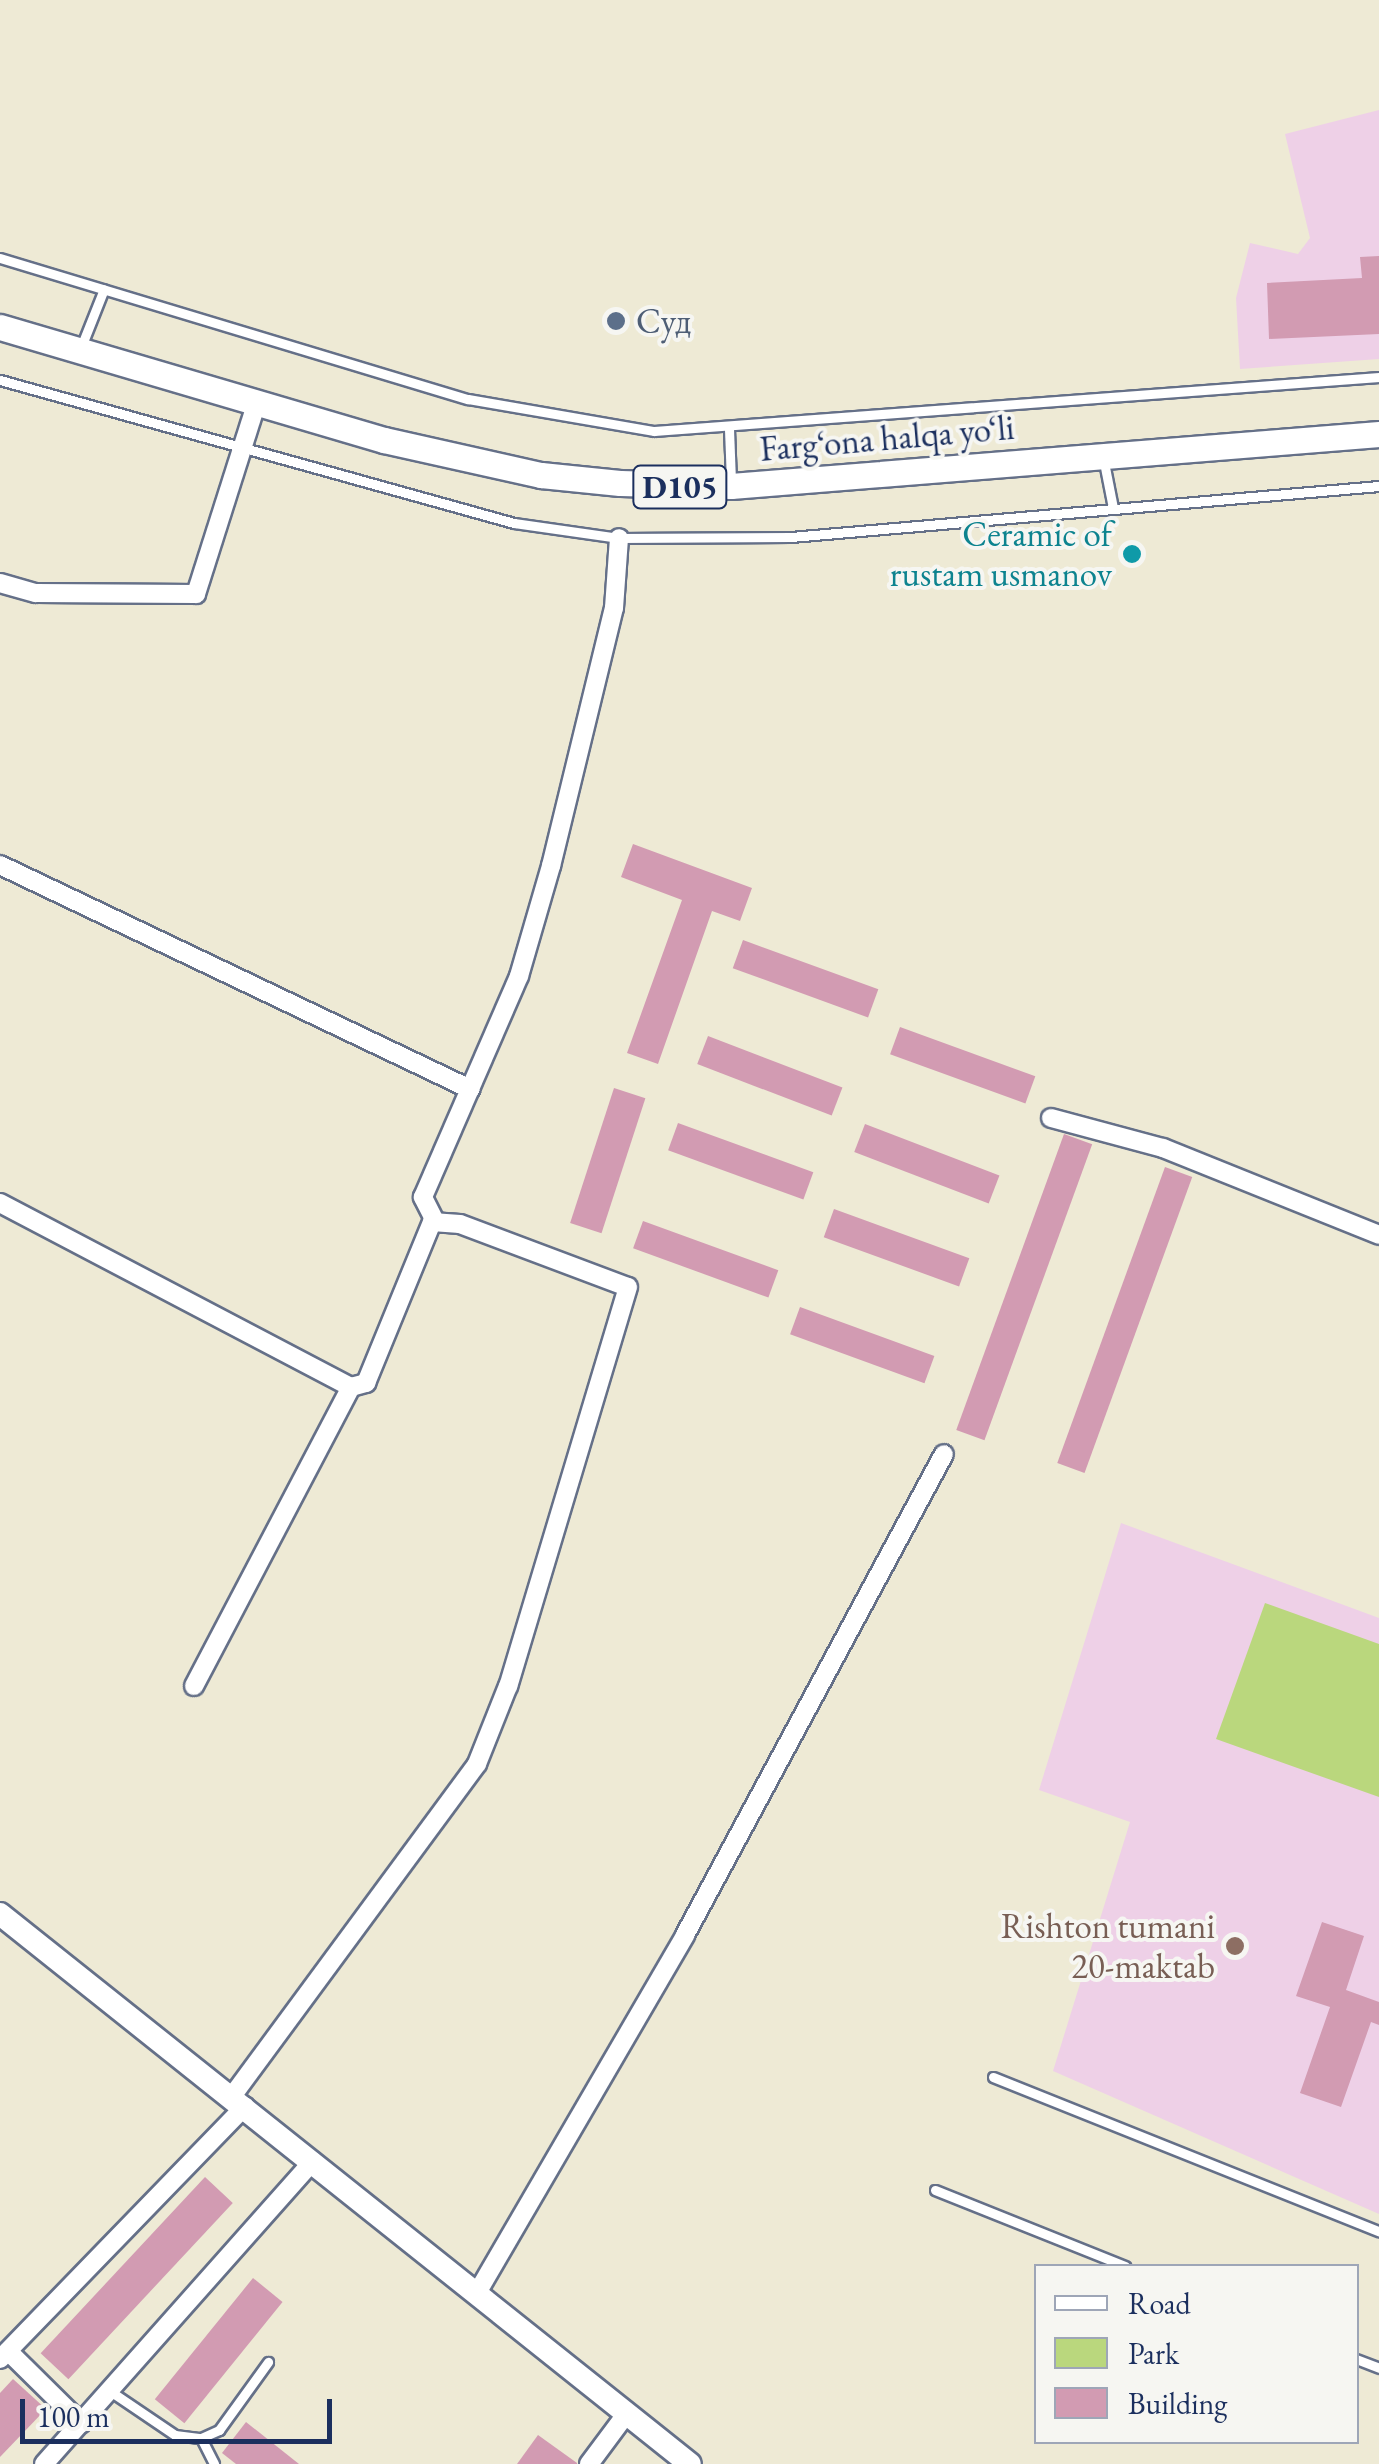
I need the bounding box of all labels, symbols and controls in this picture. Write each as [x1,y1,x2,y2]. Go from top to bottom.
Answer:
place label: Суд [636,300,691,342]
marker: Суд [605,310,627,332]
street label: Farg‘ona halqa yo‘li [758,406,1016,470]
road number: D105 [630,460,730,514]
place label: Ceramic of rustam usmanov [890,513,1112,595]
marker: Ceramic of rustam usmanov [1121,543,1143,565]
place label: Rishton tumani 20-maktab [1001,1905,1215,1987]
marker: Rishton tumani 20-maktab [1224,1935,1246,1957]
legend [1034,2264,1359,2444]
text: Road [1128,2284,1191,2323]
text: Park [1128,2334,1179,2373]
scale bar [25,2379,338,2441]
text: Building [1128,2384,1227,2423]
text: 100 m [37,2397,110,2436]

